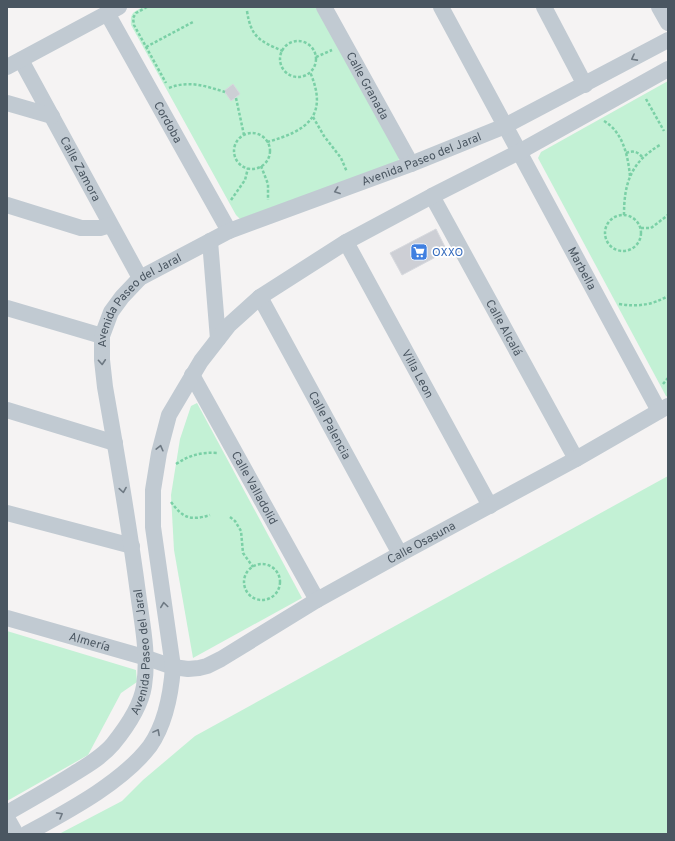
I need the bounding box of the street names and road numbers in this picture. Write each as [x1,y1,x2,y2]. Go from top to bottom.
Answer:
street label: Calle Granada [342,49,392,123]
street label: Cordoba [149,99,185,146]
street label: Avenida Paseo del Jaral [359,129,484,191]
street label: Calle Zamora [55,134,104,205]
street label: Marbella [563,245,599,293]
street label: Avenida Paseo del Jaral [95,251,185,347]
street label: Calle Alcalá [481,297,525,359]
street label: Villa Leon [397,347,437,401]
street label: Calle Palencia [304,389,354,463]
street label: Calle Valladolid [227,449,281,528]
street label: Calle Osasuna [385,518,459,568]
street label: Avenida Paseo del Jaral [127,588,155,718]
street label: Almería [67,629,112,656]

